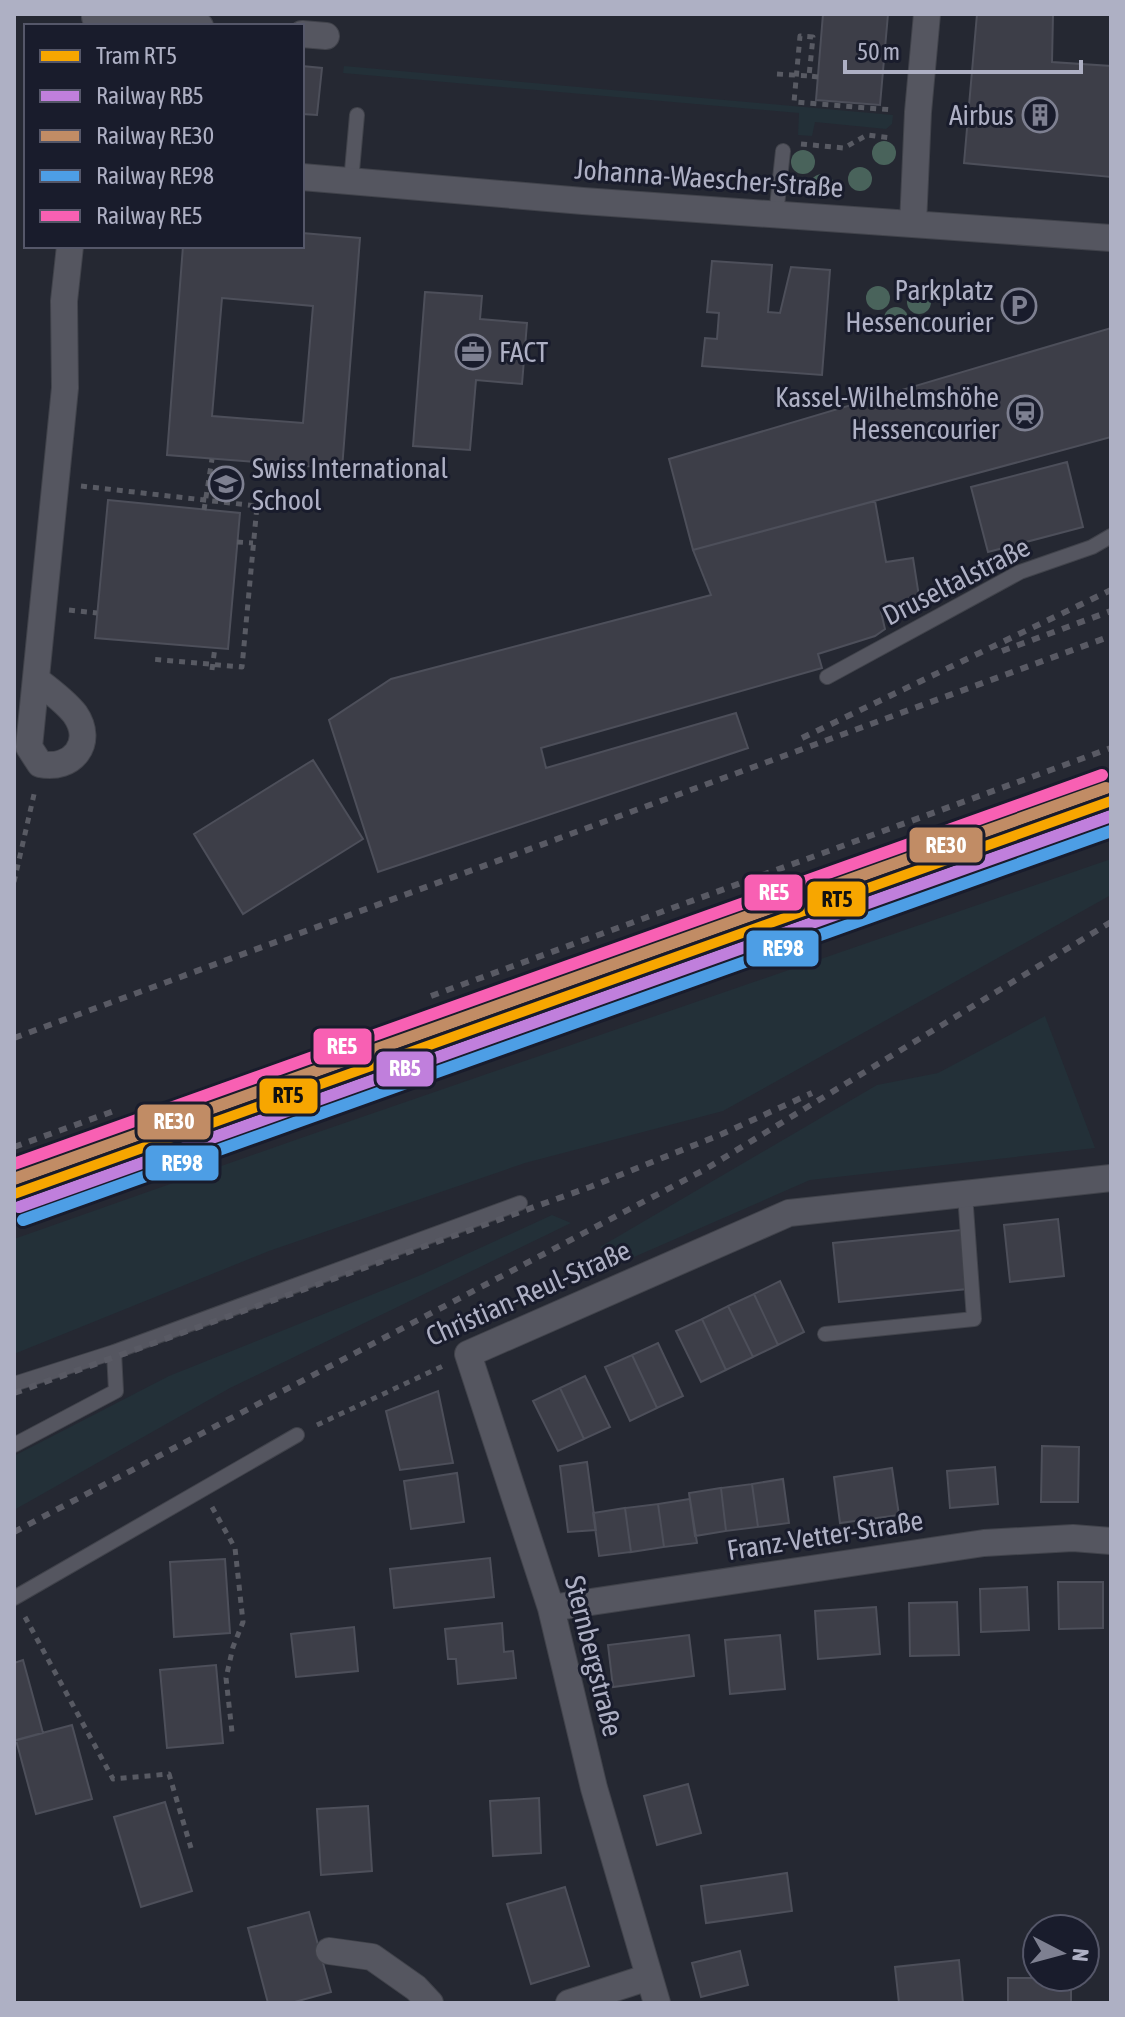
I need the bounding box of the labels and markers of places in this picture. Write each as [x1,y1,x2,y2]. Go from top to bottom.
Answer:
building icon: Airbus [1021,96,1059,134]
place label: Airbus [949,99,1014,131]
place label: Parkplatz Hessencourier [845,274,994,338]
parking icon: Parkplatz Hessencourier [1000,287,1038,325]
office icon: FACT [454,333,492,371]
place label: FACT [499,336,548,368]
place label: Kassel-Wilhelmshöhe Hessencourier [775,381,1000,445]
station icon: Kassel-Wilhelmshöhe Hessencourier [1006,394,1044,432]
place label: Swiss International School [252,452,449,516]
school or university icon: Swiss International School [207,465,245,503]

